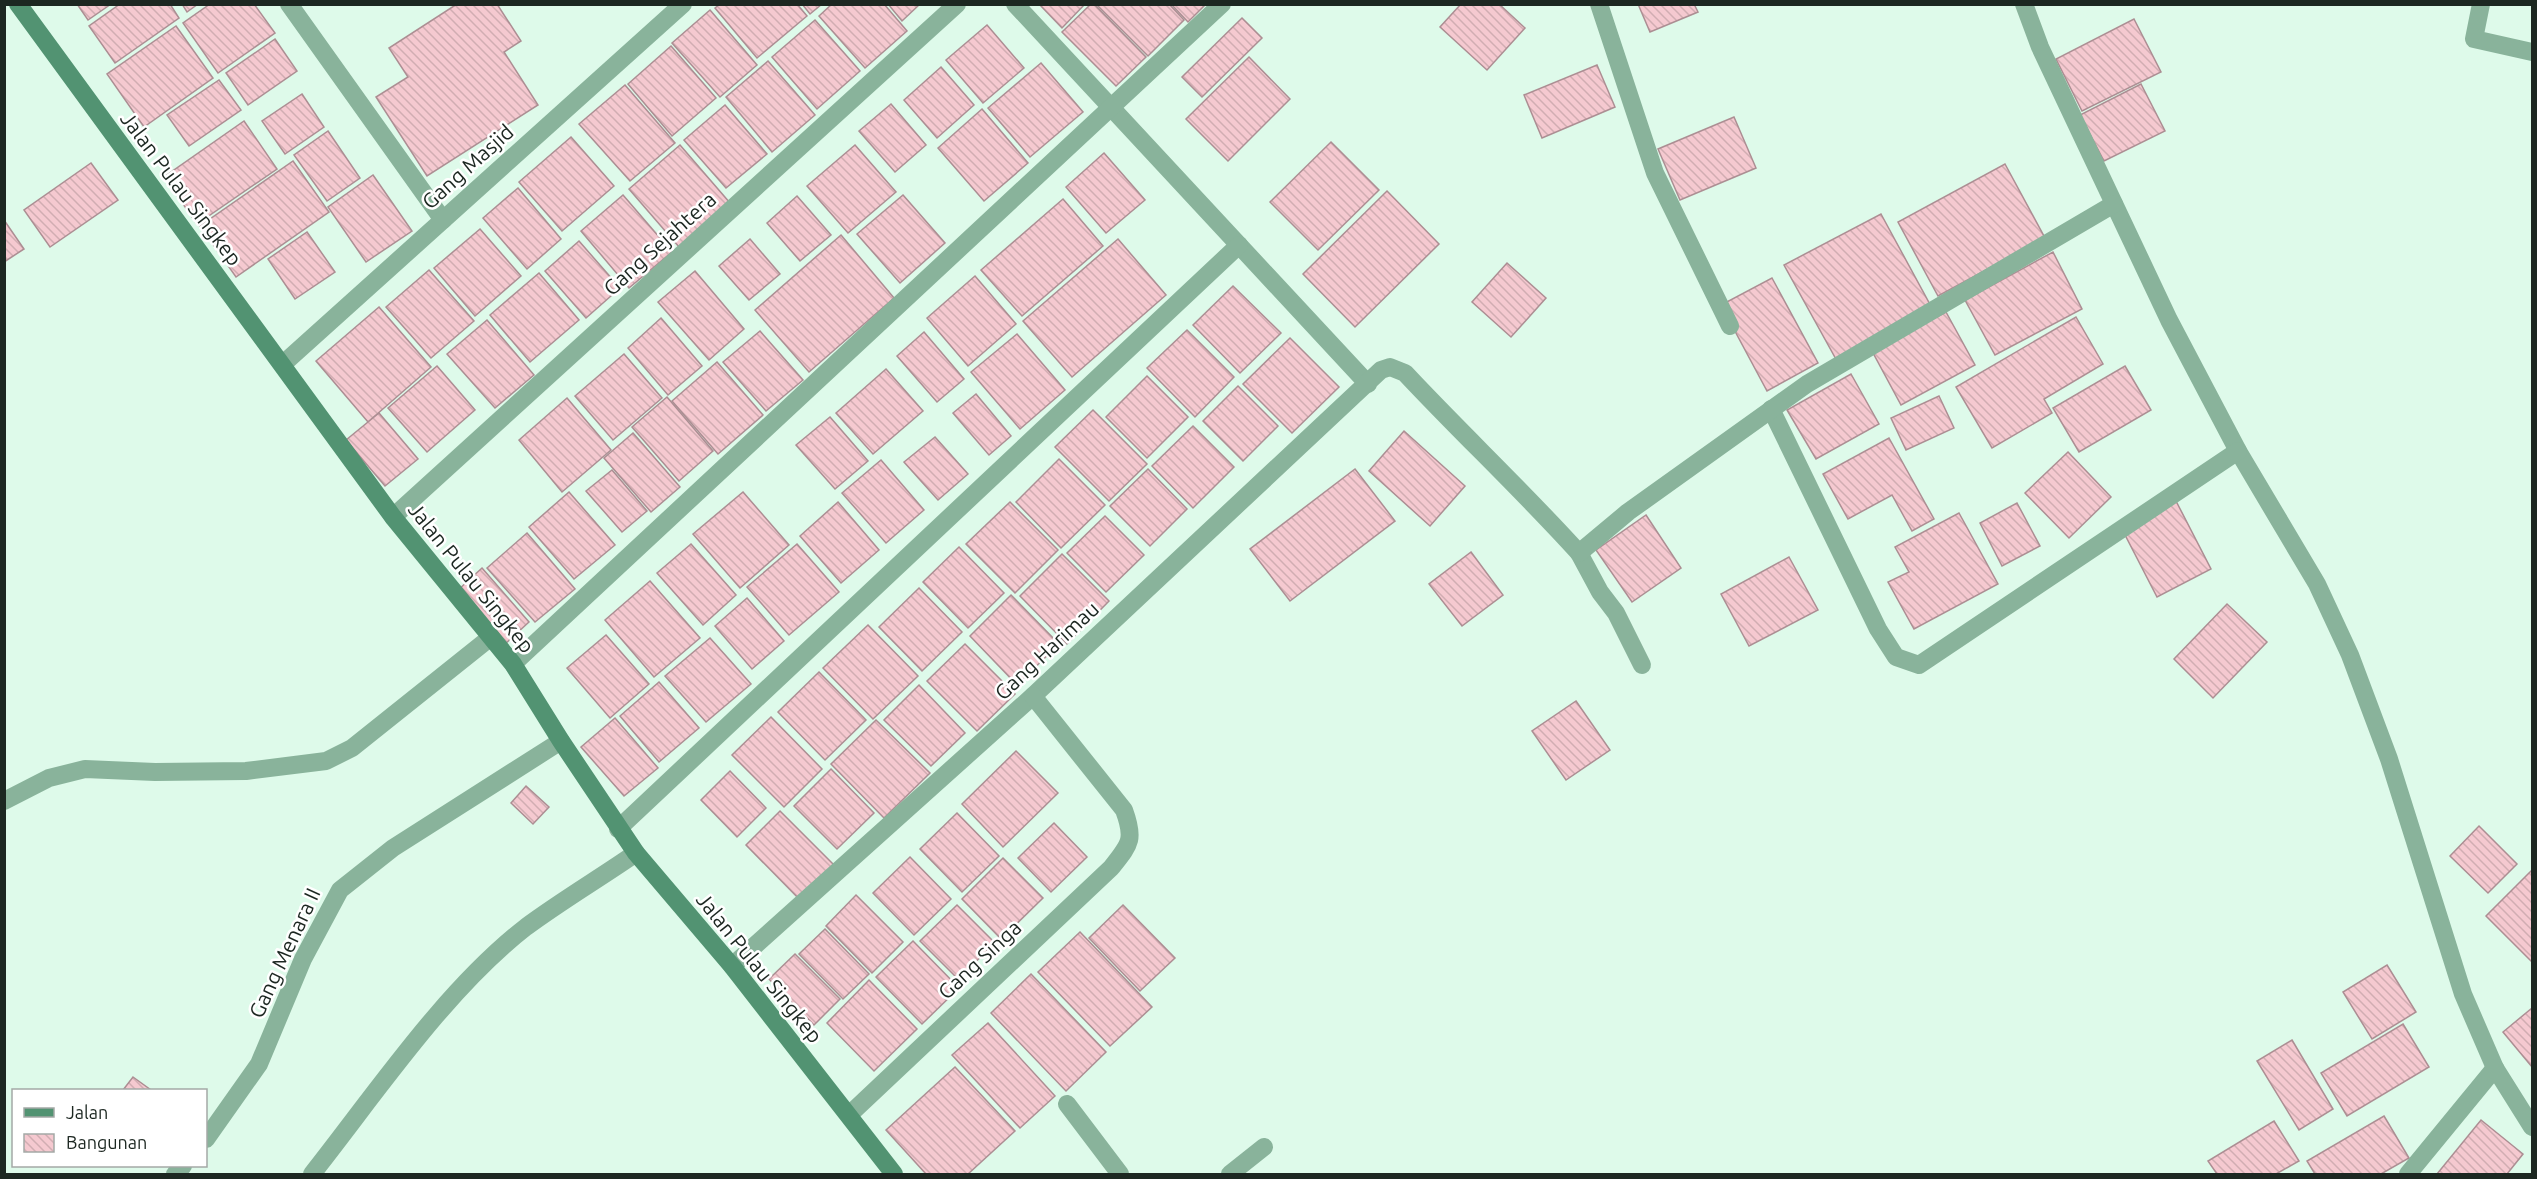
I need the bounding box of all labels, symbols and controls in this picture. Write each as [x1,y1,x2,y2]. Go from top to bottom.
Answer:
street label: Jalan Pulau Singkep [116,107,247,270]
street label: Gang Masjid [417,119,518,213]
street label: Gang Sejahtera [598,187,720,300]
street label: Jalan Pulau Singkep [404,497,540,657]
street label: Gang Harimau [989,596,1103,704]
street label: Gang Menara II [244,884,325,1021]
street label: Jalan Pulau Singkep [692,887,828,1047]
street label: Gang Singa [933,915,1026,1004]
legend [12,1089,207,1167]
text: Jalan [66,1102,108,1122]
text: Bangunan [66,1132,147,1152]

